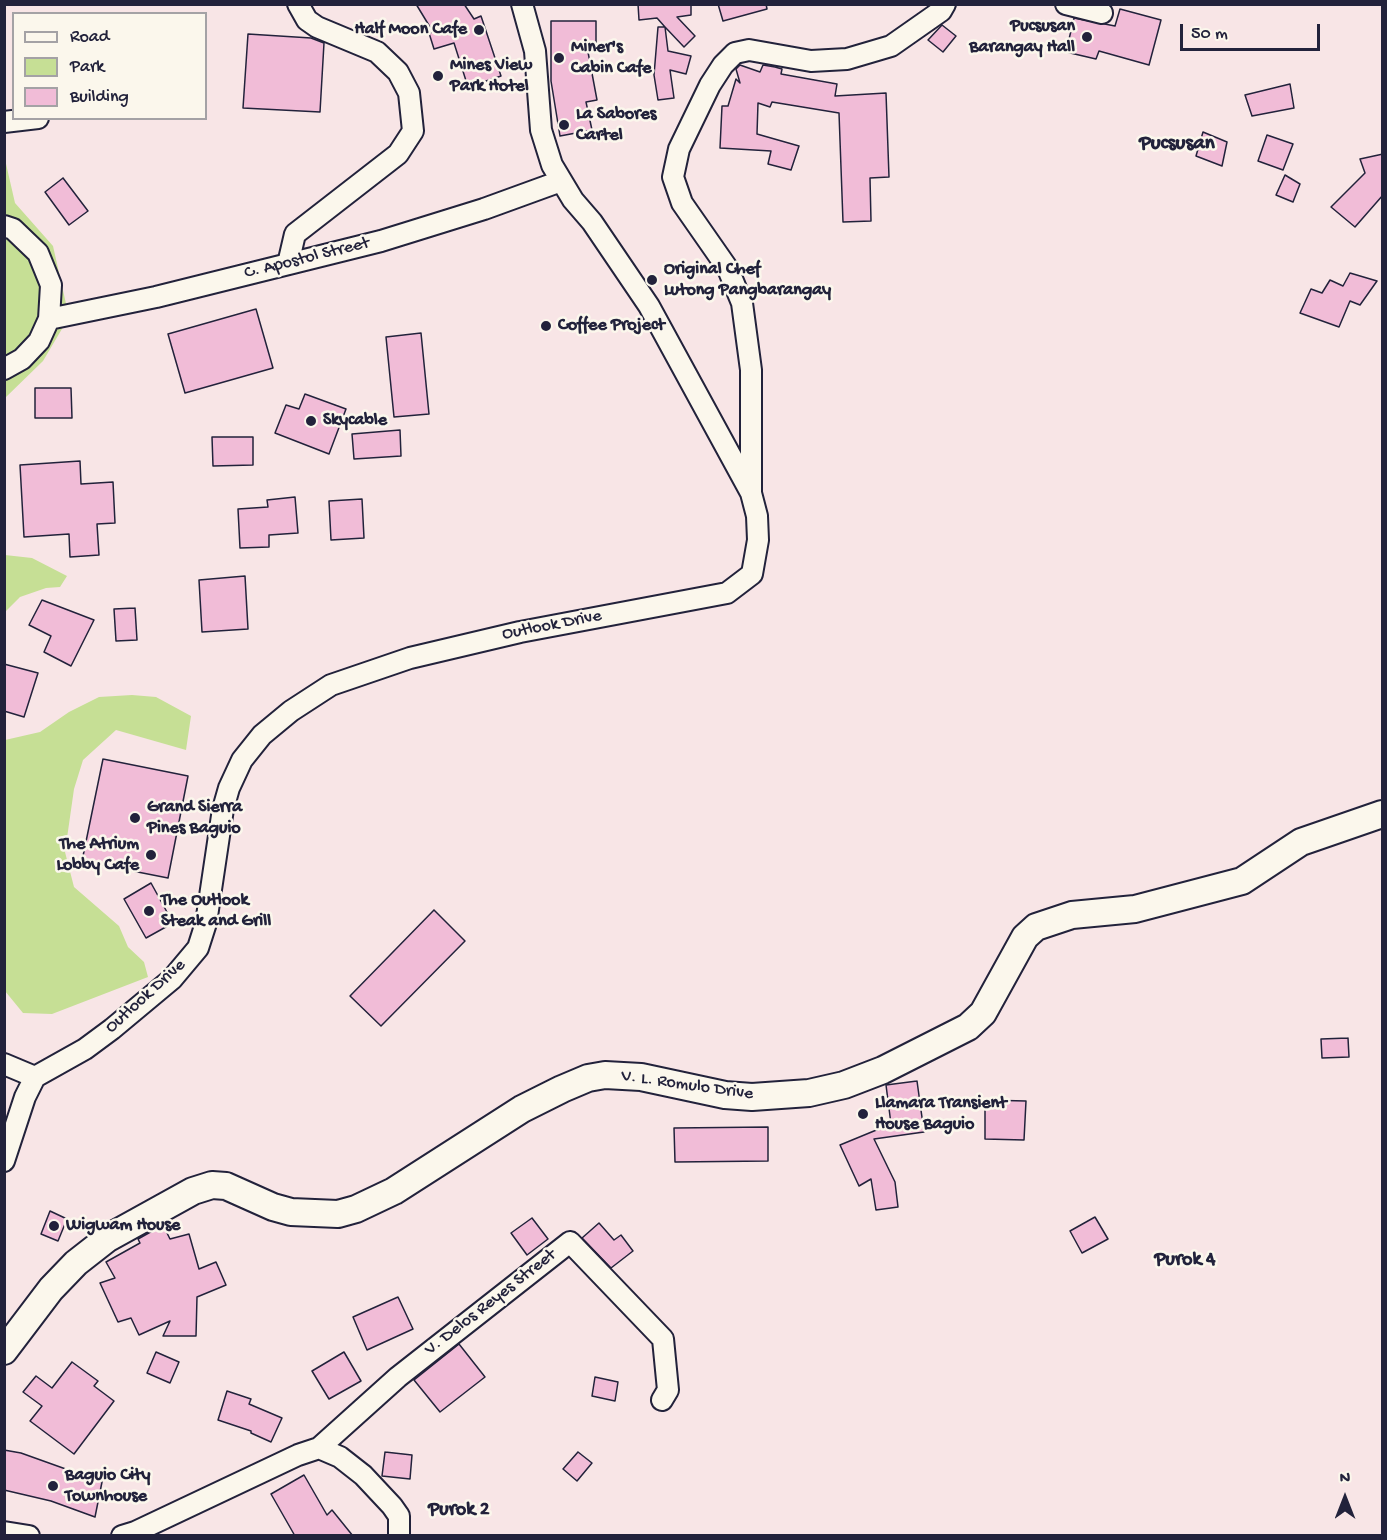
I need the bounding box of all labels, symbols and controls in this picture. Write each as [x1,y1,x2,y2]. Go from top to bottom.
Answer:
legend [12,12,207,120]
scale bar [1183,12,1322,50]
place label: Pucsusan Barangay Hall [969,16,1075,58]
place label: Half Moon Cafe [354,19,467,41]
marker: Half Moon Cafe [472,23,486,37]
text: 50 m [1191,24,1228,45]
text: Road [70,27,109,48]
marker: Pucsusan Barangay Hall [1080,30,1094,44]
place label: Miner's Cabin Cafe [571,37,652,80]
marker: Miner's Cabin Cafe [552,51,566,65]
place label: Mines View Park Hotel [450,55,532,98]
text: Park [70,57,104,78]
marker: Mines View Park Hotel [431,69,445,83]
text: Building [70,87,129,108]
place label: La Sabores Cartel [576,104,656,146]
marker: La Sabores Cartel [557,118,571,132]
district label: Pucsusan [1139,132,1215,158]
street label: C. Apostol Street [242,233,372,285]
place label: Original Chef Lutong Pangbarangay [664,259,831,302]
marker: Original Chef Lutong Pangbarangay [645,273,659,287]
place label: Coffee Project [558,315,665,337]
marker: Coffee Project [539,319,553,333]
place label: Skycable [323,410,387,432]
marker: Skycable [304,414,318,428]
street label: Outlook Drive [500,606,604,646]
place label: Grand Sierra Pines Baguio [147,797,242,840]
marker: Grand Sierra Pines Baguio [128,811,142,825]
place label: The Atrium Lobby Cafe [56,834,139,876]
marker: The Atrium Lobby Cafe [144,848,158,862]
place label: The Outlook Steak and Grill [161,890,271,932]
marker: The Outlook Steak and Grill [142,904,156,918]
street label: Outlook Drive [101,955,191,1039]
street label: V. L. Romulo Drive [620,1066,754,1106]
place label: Llamara Transient House Baguio [875,1093,1007,1136]
marker: Llamara Transient House Baguio [856,1107,870,1121]
place label: Wigwam House [66,1215,180,1237]
marker: Wigwam House [47,1219,61,1233]
street label: V. Delos Reyes Street [421,1245,561,1361]
district label: Purok 4 [1155,1249,1215,1273]
place label: Baguio City Townhouse [65,1465,150,1508]
north arrow [1315,1468,1375,1528]
text: N [1340,1470,1350,1489]
marker: Baguio City Townhouse [46,1479,60,1493]
district label: Purok 2 [428,1499,490,1523]

